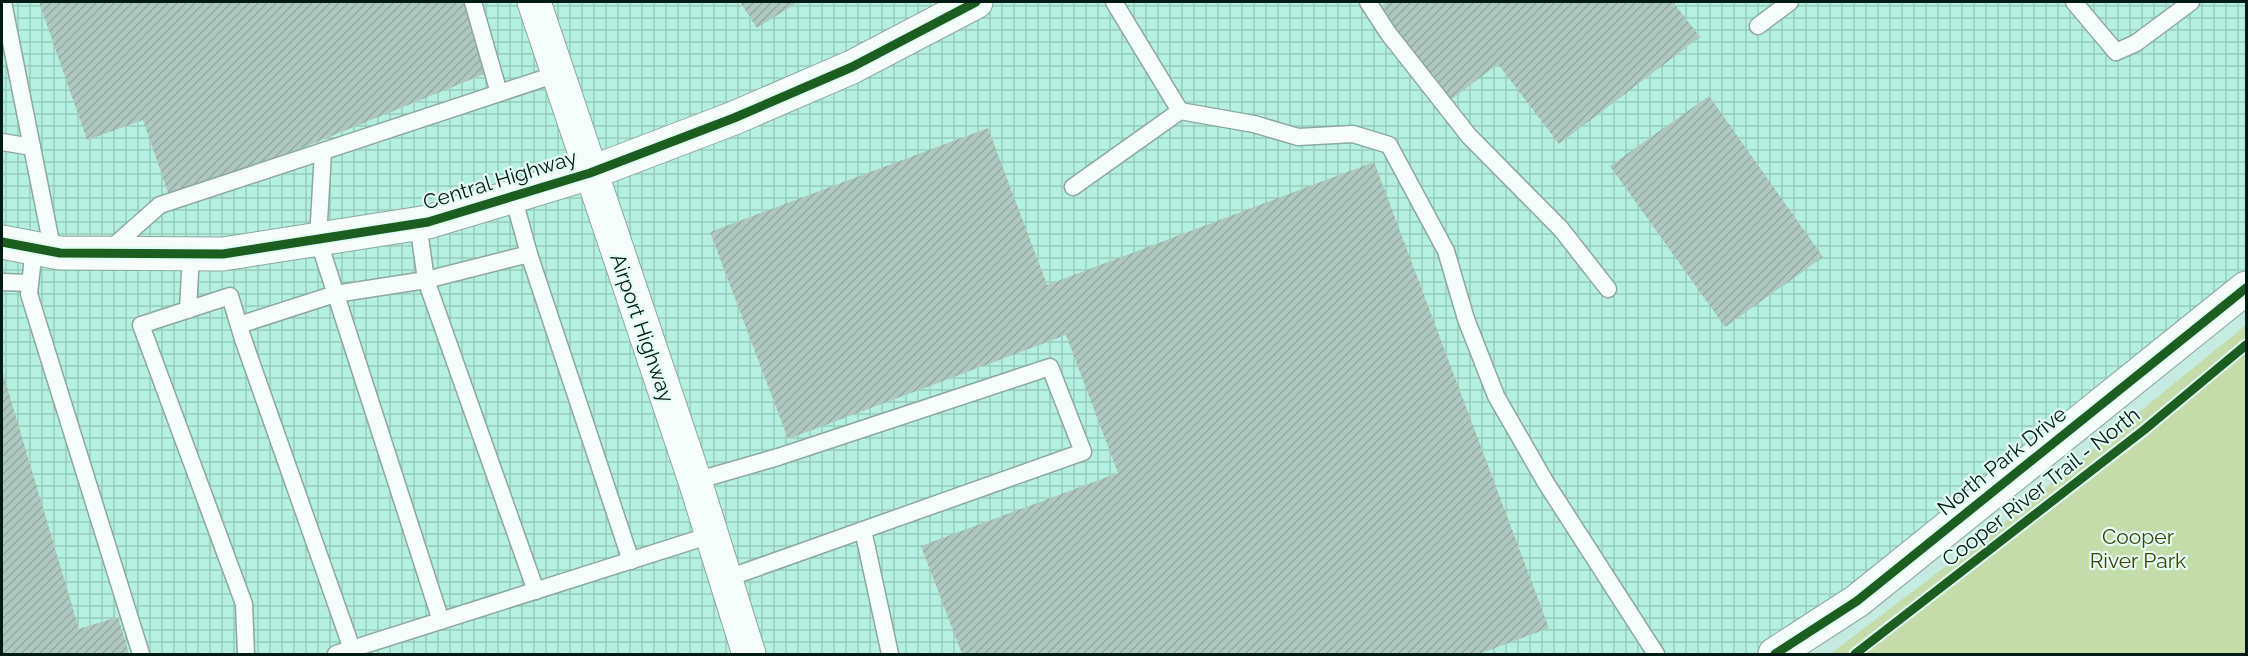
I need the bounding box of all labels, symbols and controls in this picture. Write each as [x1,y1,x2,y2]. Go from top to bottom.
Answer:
street label: Central Highway [420,144,580,215]
street label: Airport Highway [605,250,680,406]
street label: North Park Drive [1932,401,2071,520]
street label: Cooper River Trail - North [1937,402,2145,572]
park label: Cooper River Park [2090,524,2186,573]

